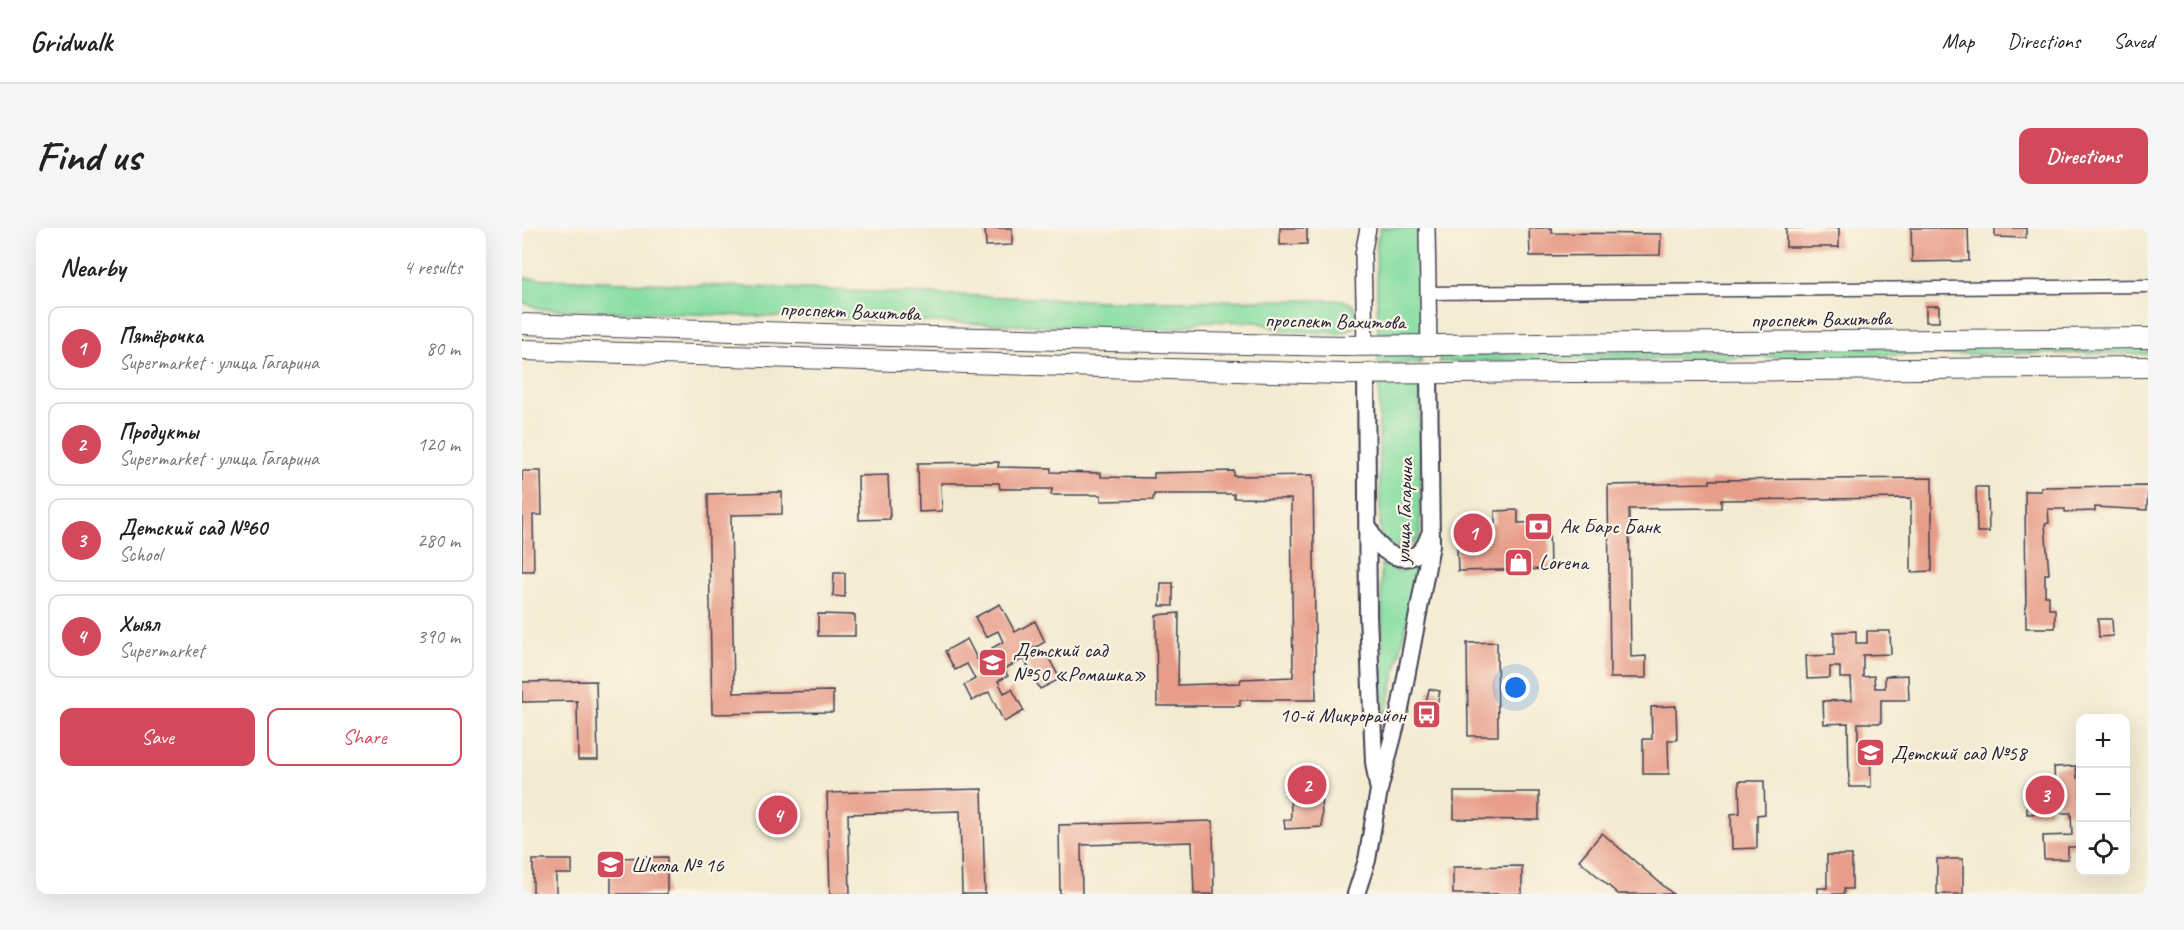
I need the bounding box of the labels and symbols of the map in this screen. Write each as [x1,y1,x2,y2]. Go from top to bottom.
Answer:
street label: проспект Вахитова [779,296,923,327]
street label: проспект Вахитова [1751,305,1894,333]
street label: проспект Вахитова [1265,307,1408,335]
street label: улица Гагарина [1389,456,1419,567]
pin: 1 [1454,510,1492,556]
bank icon: Ак Барс Банк [1523,510,1555,542]
place label: Ак Барс Банк [1560,513,1662,539]
shop icon: Lorena [1502,546,1534,578]
place label: Lorena [1539,549,1590,575]
place label: Детский сад №50 «Ромашка» [1013,637,1146,687]
school or university icon: Детский сад №50 «Ромашка» [976,646,1008,678]
your location [1501,673,1530,702]
bus stop icon: 10-й Микрорайон [1411,699,1443,731]
place label: 10-й Микрорайон [1279,702,1407,728]
school or university icon: Детский сад №58 [1854,737,1886,769]
place label: Детский сад №58 [1891,740,2029,766]
pin: 2 [1288,762,1326,808]
pin: 3 [2026,772,2065,818]
pin: 4 [758,792,798,838]
school or university icon: Школа № 16 [594,849,626,881]
place label: Школа № 16 [631,852,724,878]

